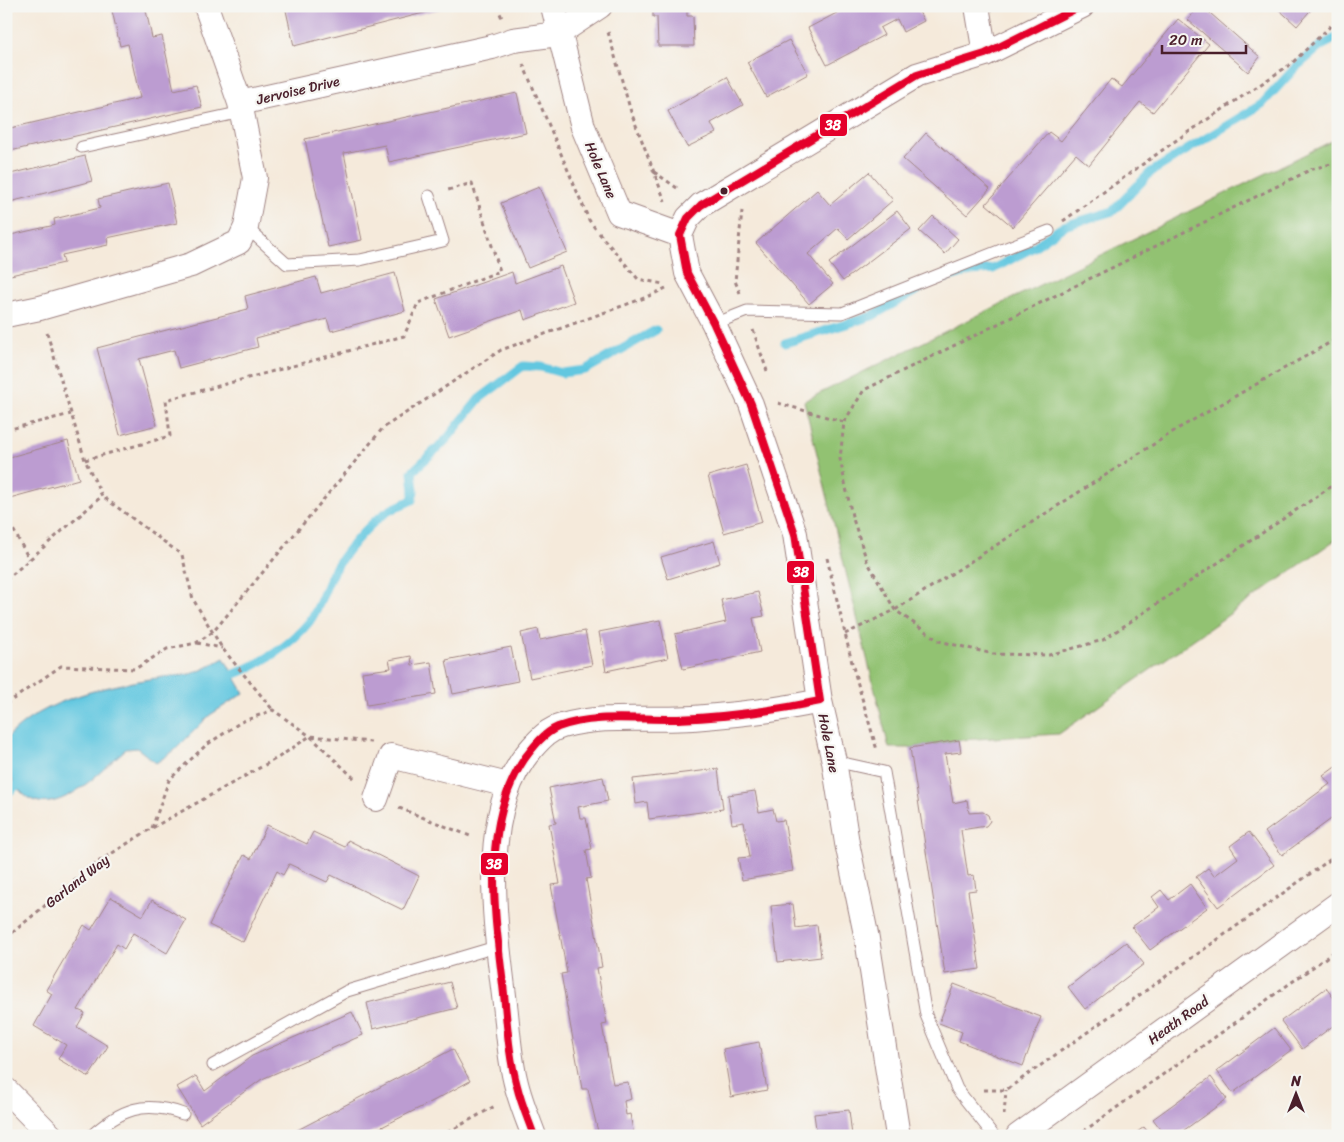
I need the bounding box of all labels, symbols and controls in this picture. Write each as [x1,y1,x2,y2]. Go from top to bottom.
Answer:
scale bar [1162,22,1245,54]
text: 20 m [1169,27,1203,53]
street label: Jervoise Drive [253,69,342,112]
line badge: 38 [819,113,848,137]
text: 38 [824,113,842,138]
street label: Hole Lane [577,138,624,203]
unlabelled marker [719,186,729,196]
line badge: 38 [786,560,815,584]
text: 38 [792,560,810,585]
street label: Hole Lane [811,711,847,775]
street label: Garland Way [40,848,116,915]
line badge: 38 [480,852,509,876]
text: 38 [485,852,503,877]
street label: Heath Road [1142,988,1216,1051]
text: N [1290,1069,1301,1094]
north arrow [1272,1070,1322,1120]

